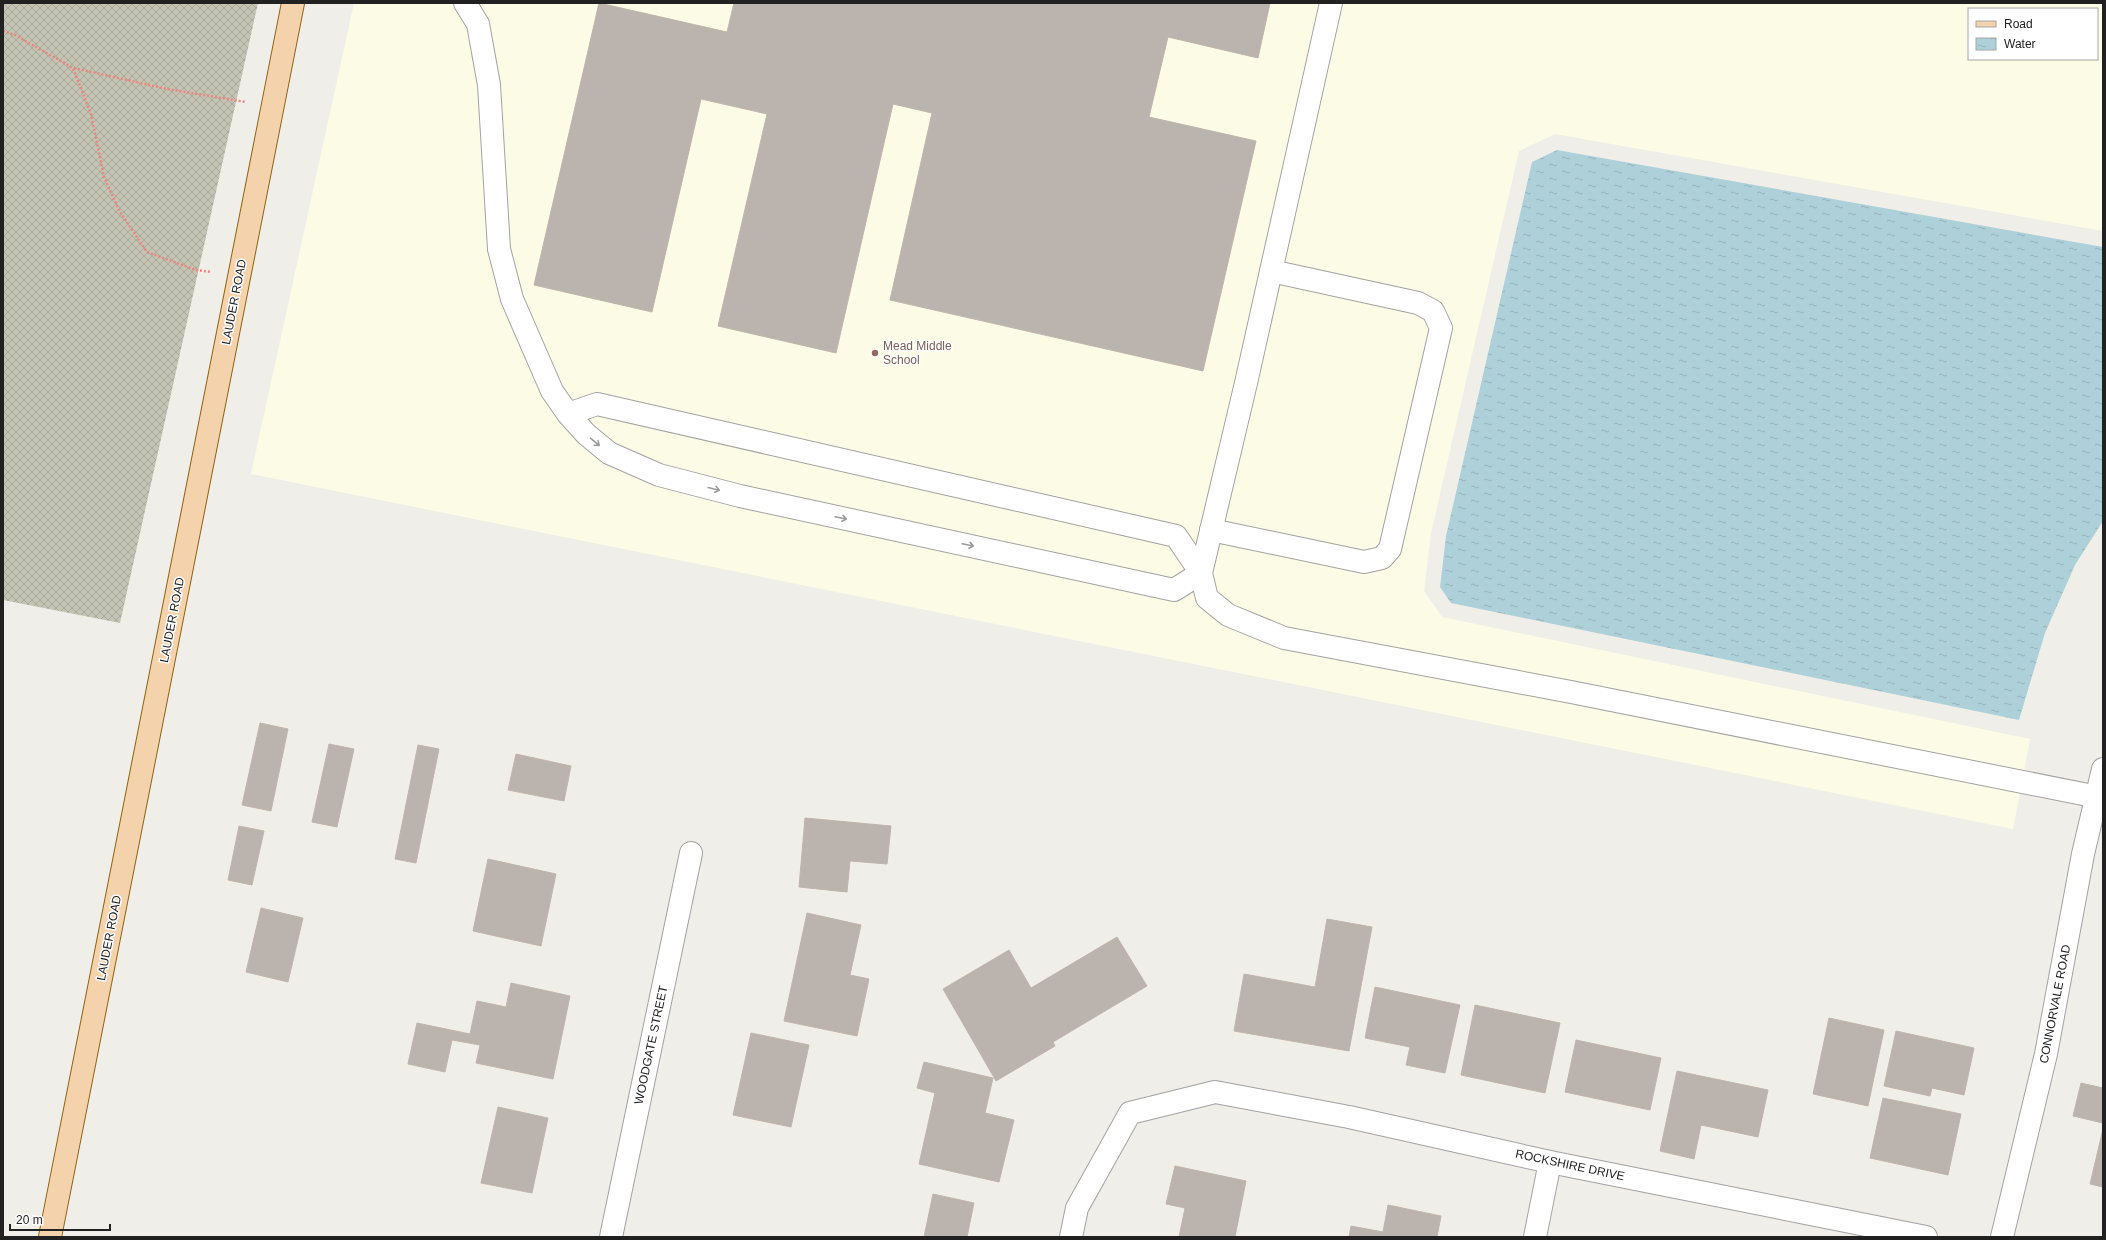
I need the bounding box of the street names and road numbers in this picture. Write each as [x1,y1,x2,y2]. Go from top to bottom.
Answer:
street label: LAUDER ROAD [219,258,249,346]
street label: LAUDER ROAD [157,576,187,664]
street label: LAUDER ROAD [94,894,124,982]
street label: CONNORVALE ROAD [2037,943,2073,1065]
street label: WOODGATE STREET [632,984,671,1106]
street label: ROCKSHIRE DRIVE [1514,1147,1626,1183]

